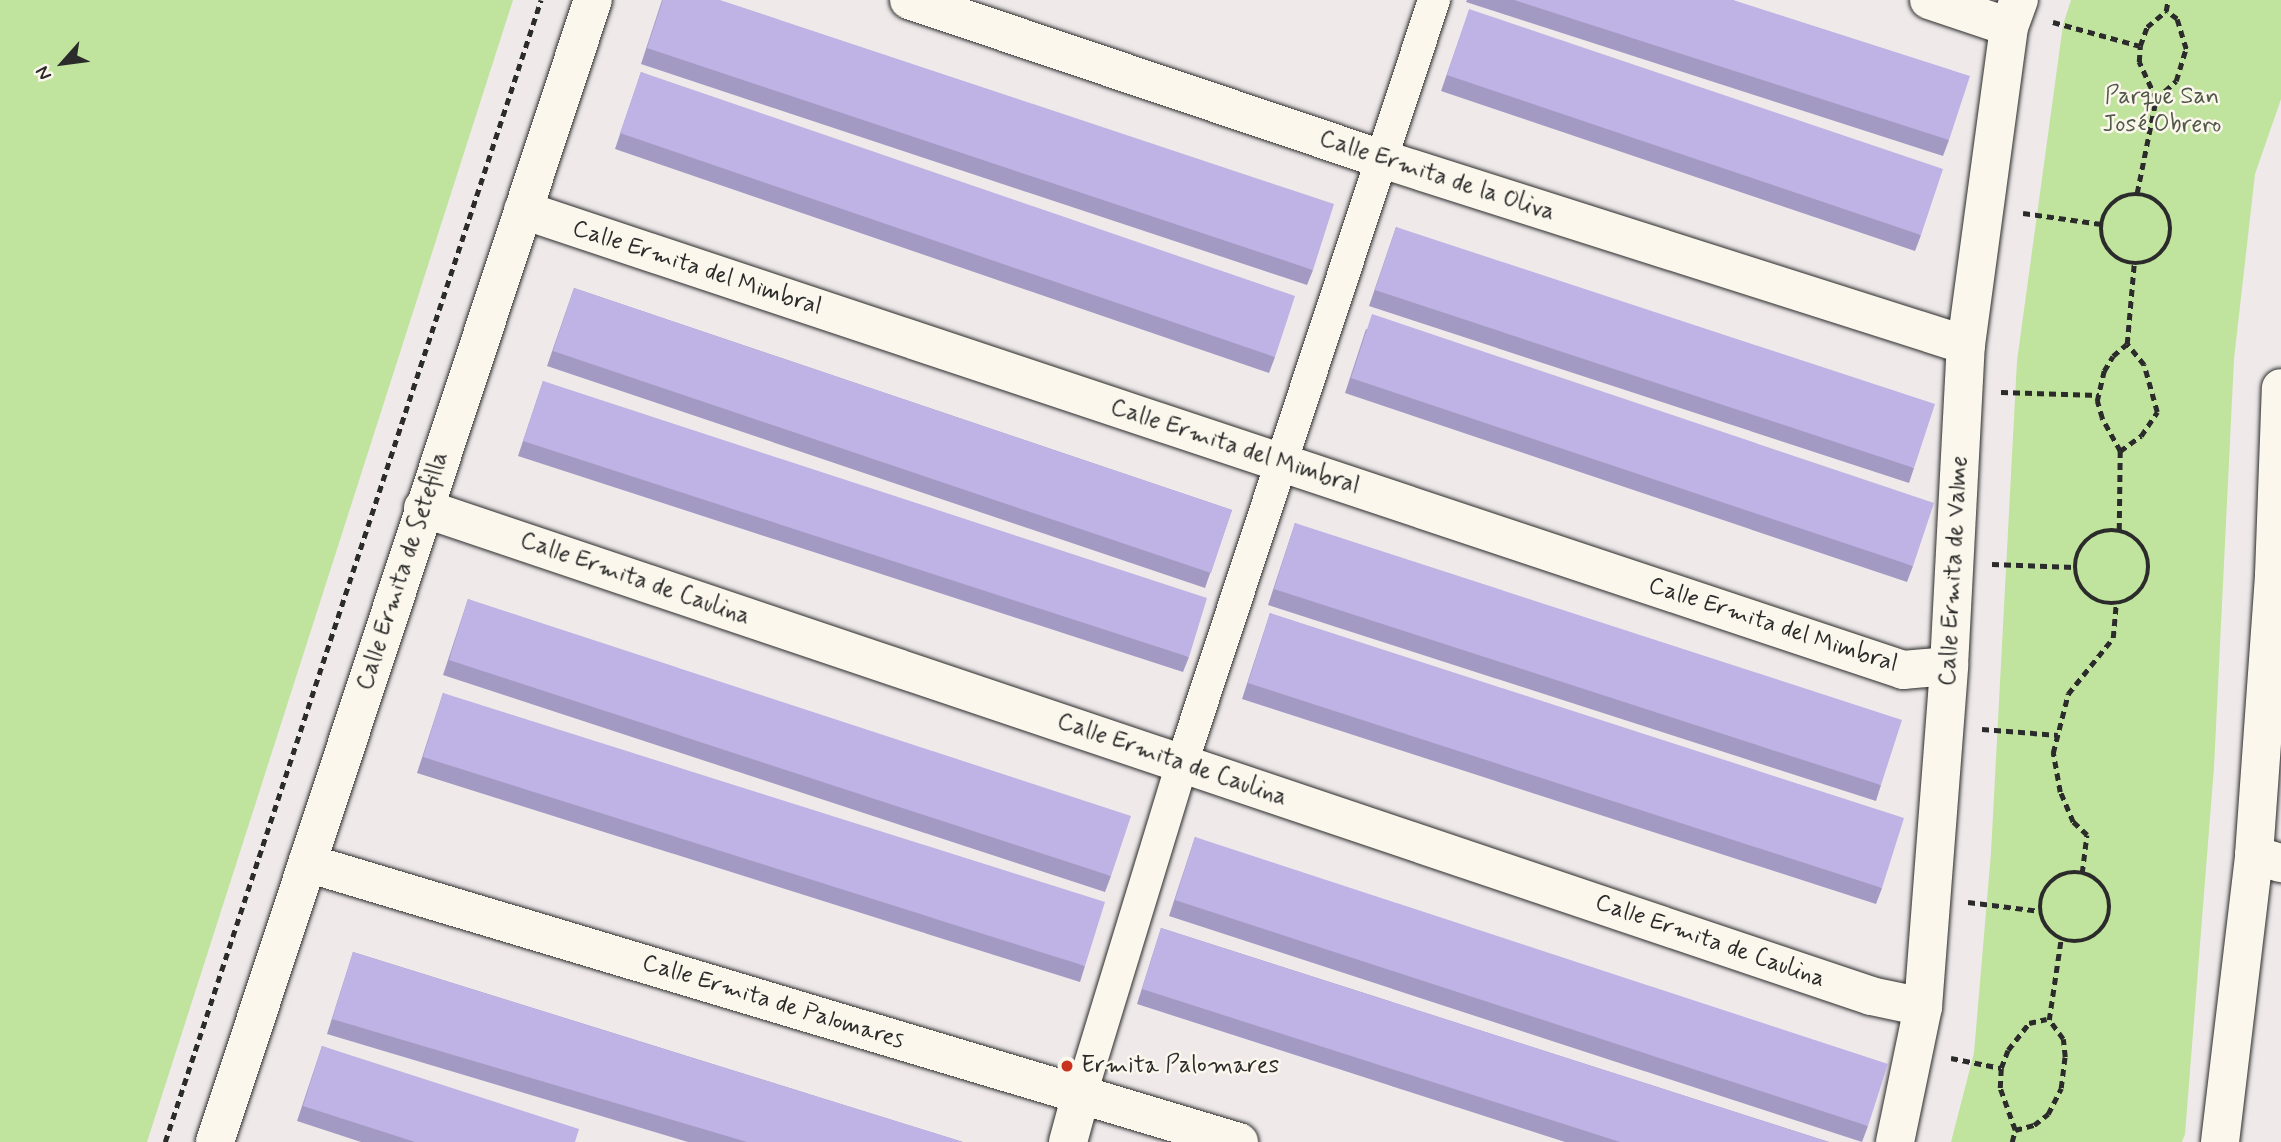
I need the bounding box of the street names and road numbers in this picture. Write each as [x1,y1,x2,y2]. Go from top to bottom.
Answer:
street label: Calle Ermita de la Oliva [1314,124,1560,228]
street label: Calle Ermita del Mimbral [566,213,828,323]
street label: Calle Ermita del Mimbral [1104,392,1366,502]
street label: Calle Ermita de Setefilla [350,447,456,695]
street label: Calle Ermita de Valme [1933,450,1975,692]
street label: Calle Ermita de Caulina [513,525,757,633]
street label: Calle Ermita del Mimbral [1642,570,1904,680]
street label: Calle Ermita de Caulina [1050,706,1294,814]
street label: Calle Ermita de Caulina [1588,887,1832,995]
street label: Calle Ermita de Palomares [632,946,914,1058]

